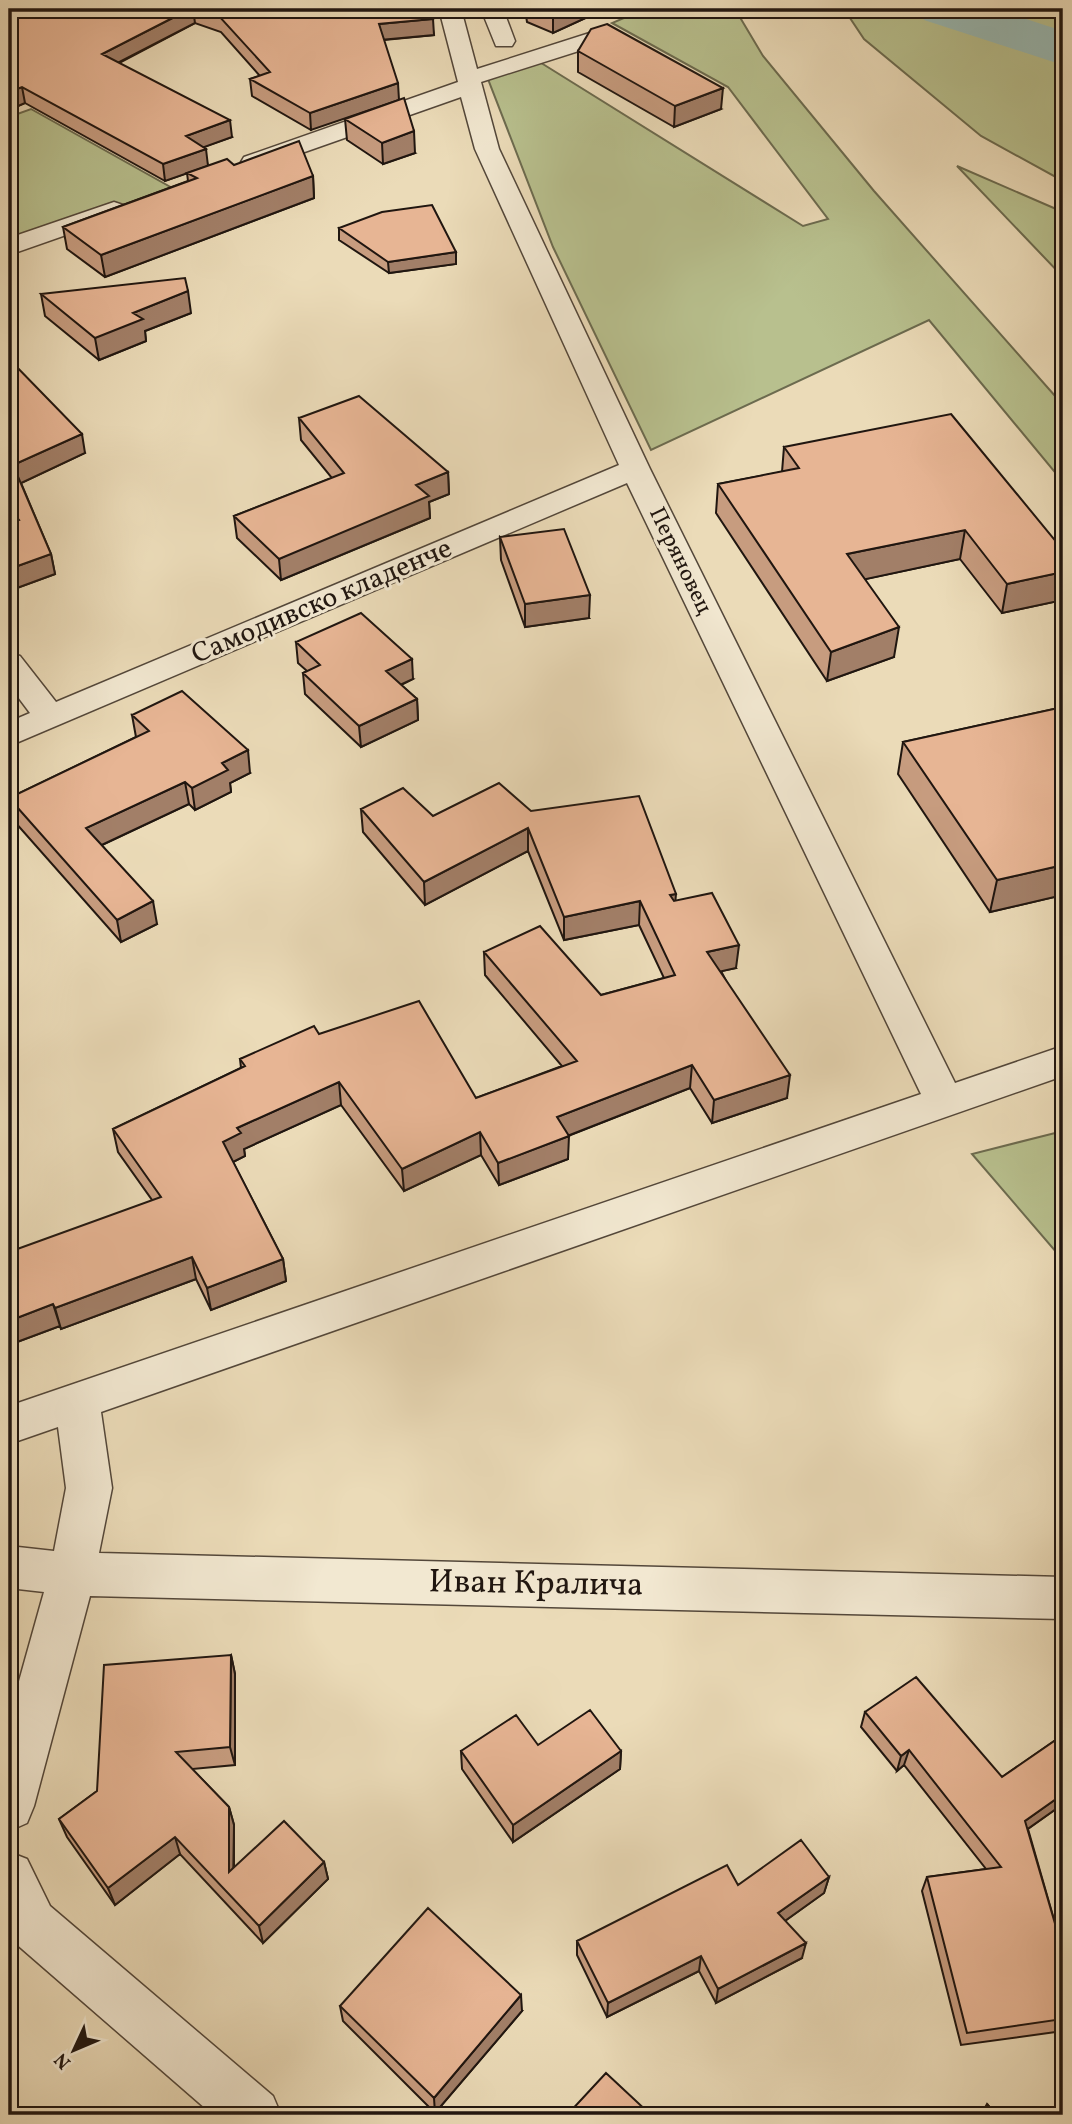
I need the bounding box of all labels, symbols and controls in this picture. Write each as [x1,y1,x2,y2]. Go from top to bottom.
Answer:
street label: Перяновец [640,502,720,620]
street label: Самодивско кладенче [186,529,458,675]
street label: Иван Кралича [428,1560,644,1610]
north arrow [38,2016,108,2086]
text: N [49,2046,77,2074]

